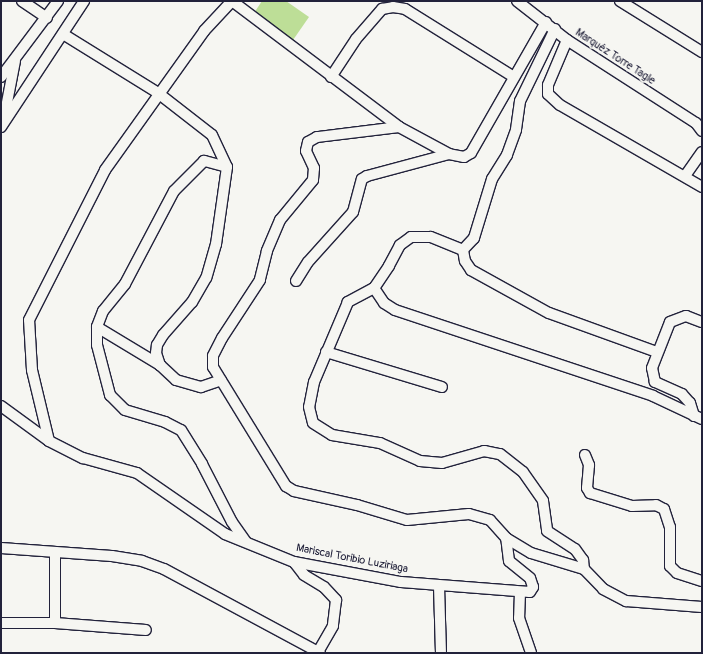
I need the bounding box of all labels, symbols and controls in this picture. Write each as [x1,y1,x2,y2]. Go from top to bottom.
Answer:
street label: Marquéz Torre Tagle [573,26,657,88]
street label: Mariscal Toribio Luziriaga [295,542,409,576]

